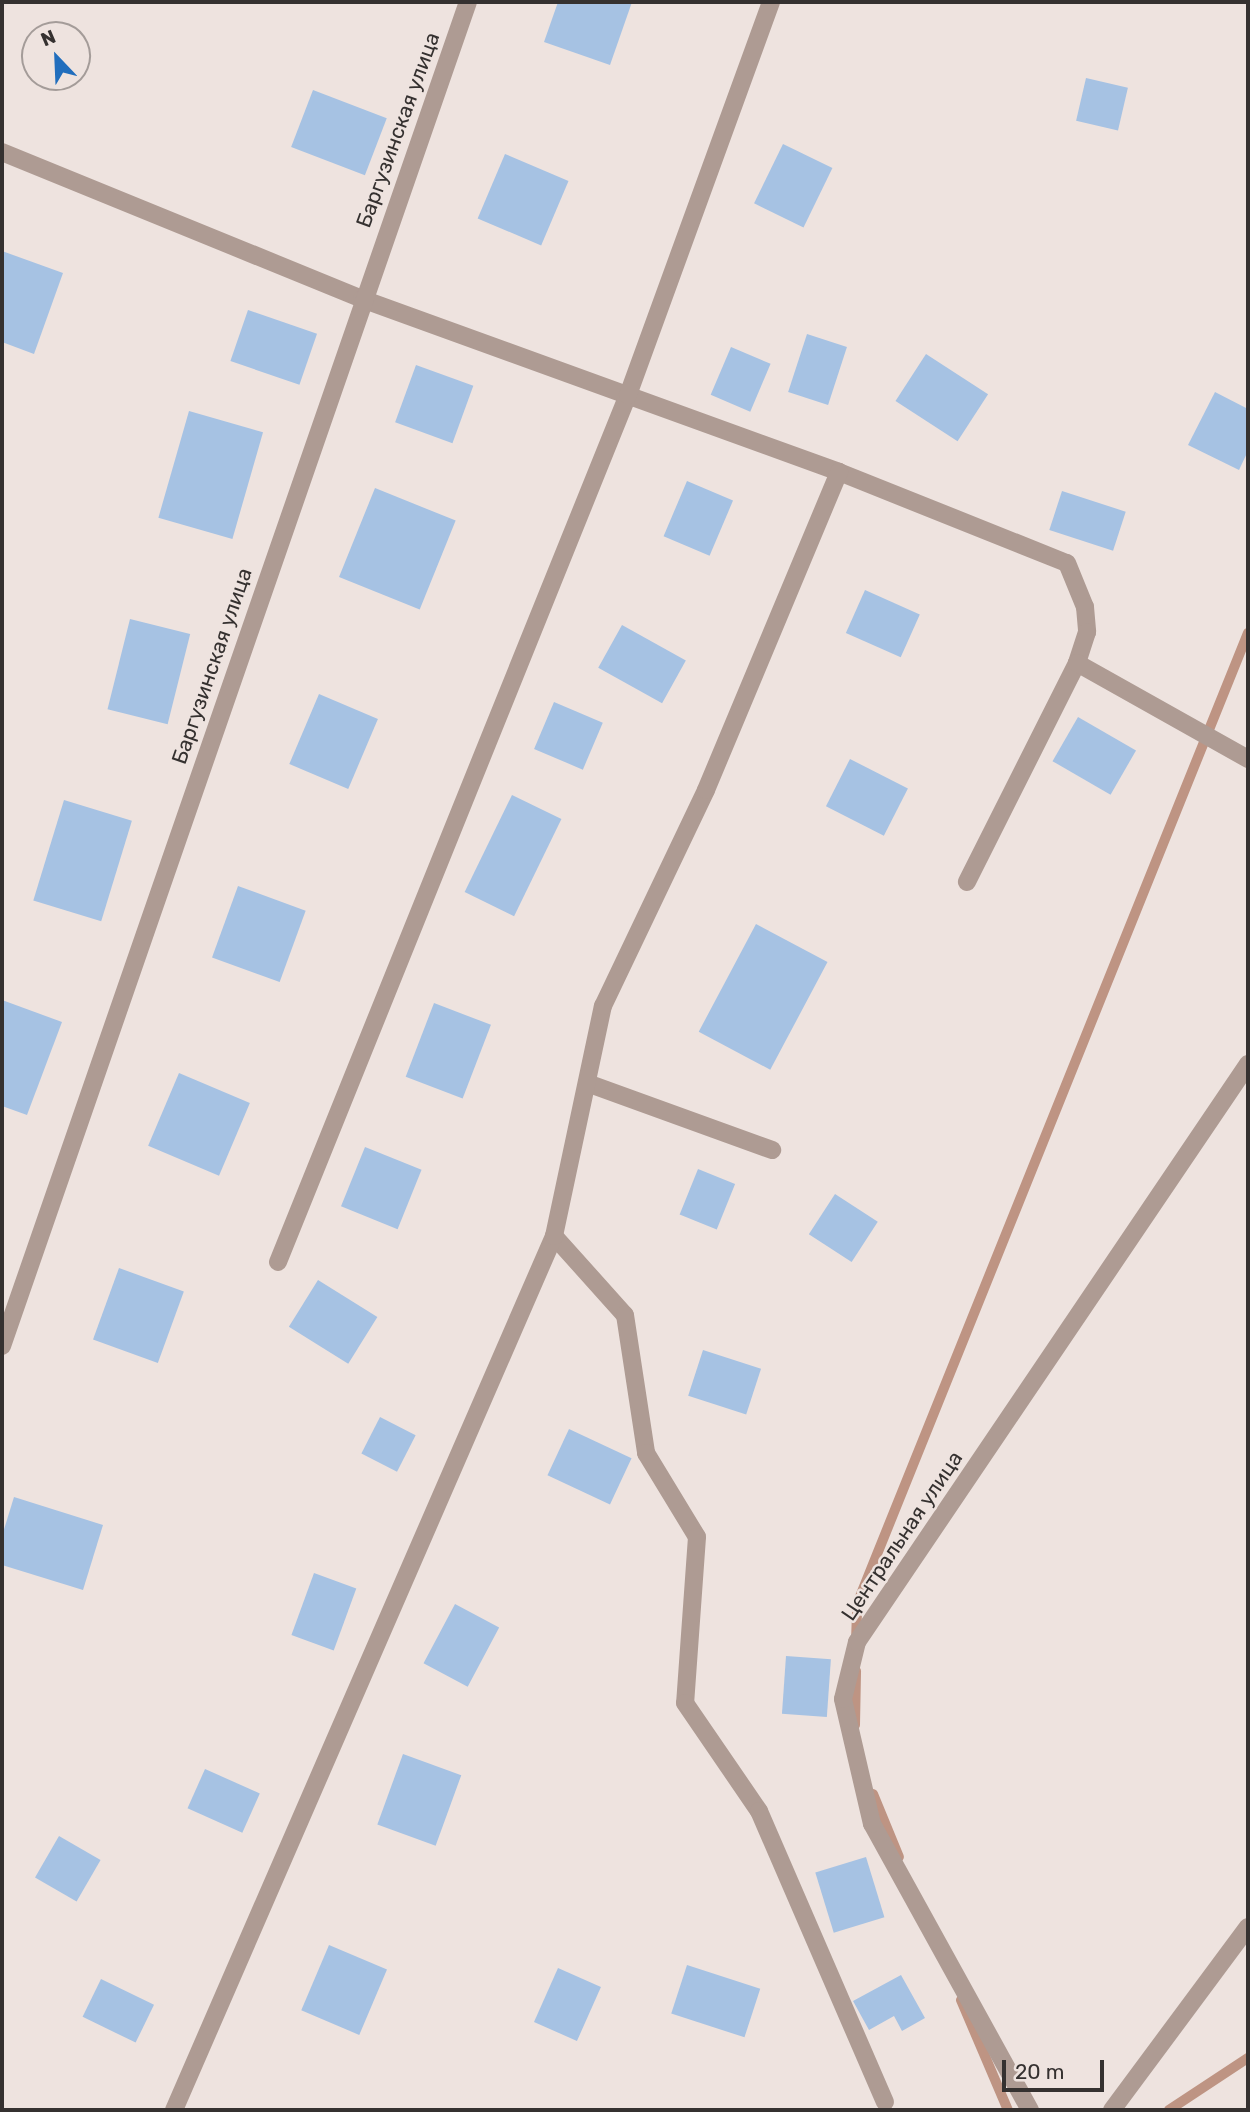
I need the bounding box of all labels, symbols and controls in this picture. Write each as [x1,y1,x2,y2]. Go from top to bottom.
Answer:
north arrow [21,21,91,91]
text: N [38,25,59,51]
street label: Баргузинская улица [351,29,445,231]
street label: Баргузинская улица [167,565,257,767]
street label: Центральная улица [836,1447,968,1625]
scale bar [1005,2046,1106,2090]
text: 20 m [1015,2059,1064,2084]

